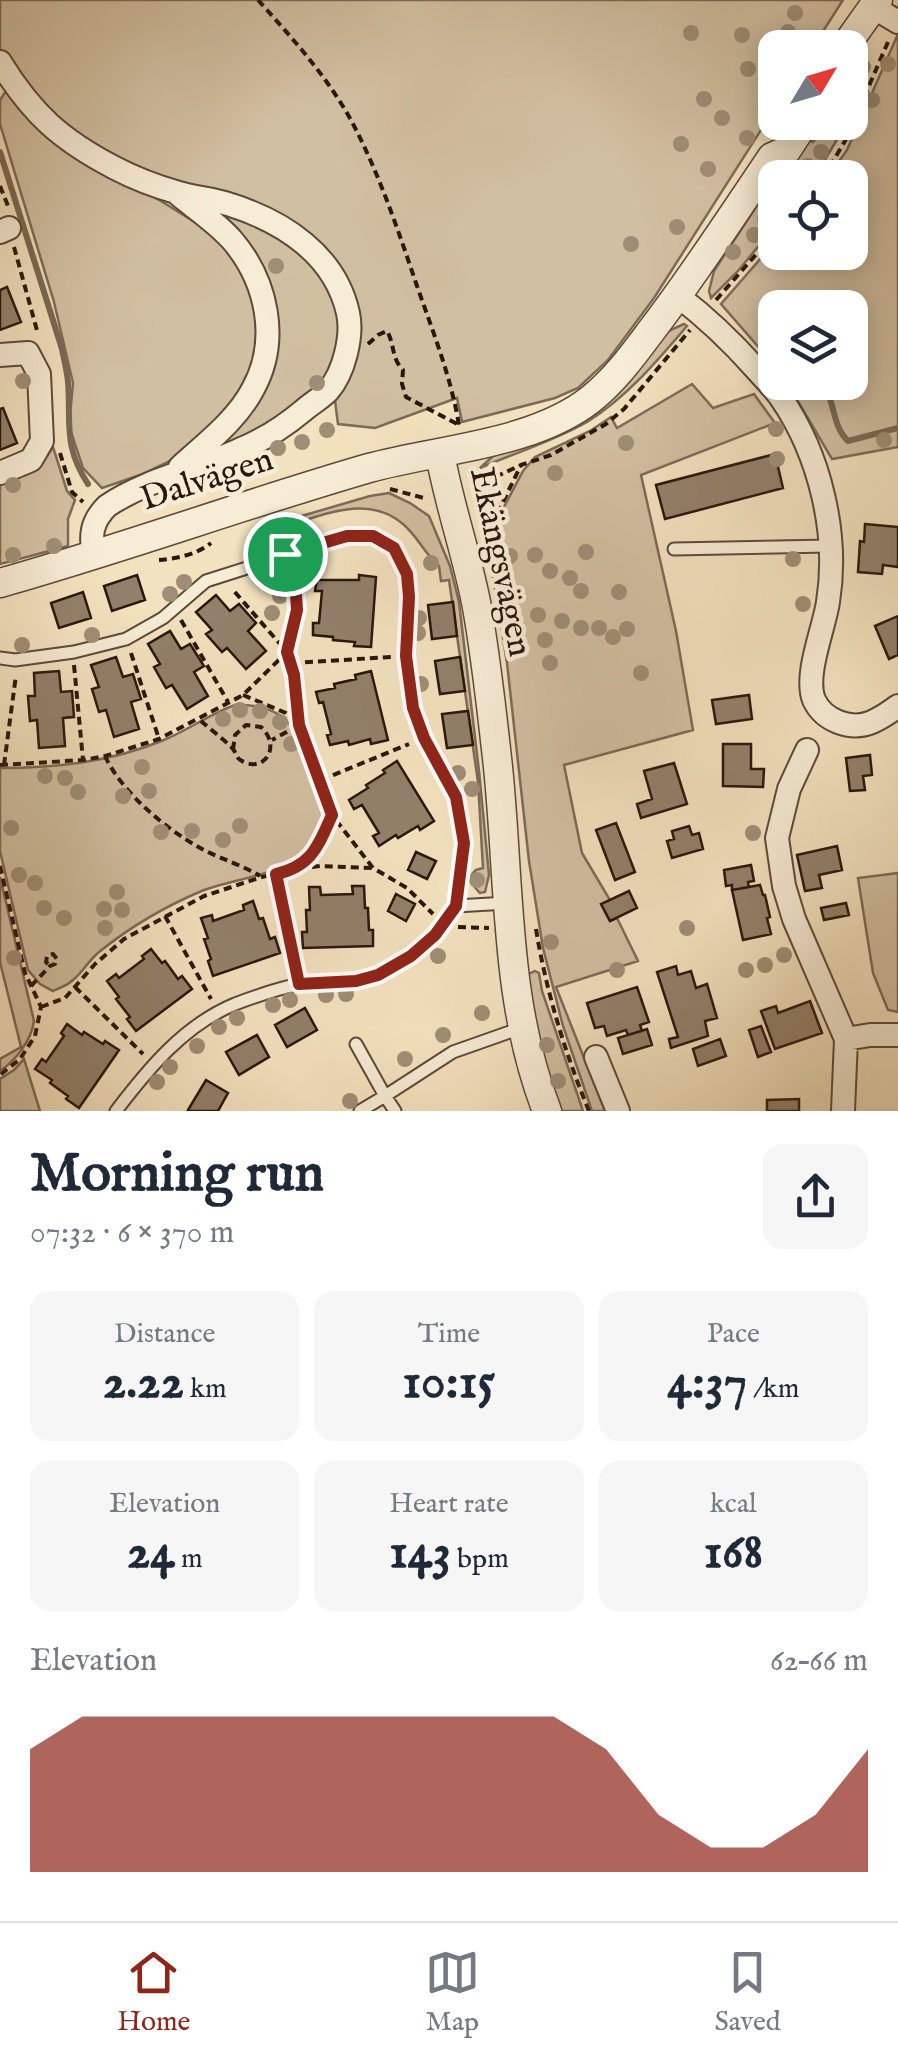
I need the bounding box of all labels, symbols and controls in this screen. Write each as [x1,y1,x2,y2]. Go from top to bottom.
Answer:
north arrow [758,30,868,140]
map controls [758,30,868,400]
button: locate [758,160,868,270]
button: layers [758,290,868,400]
street label: Dalvägen [135,437,279,523]
street label: Ekängsvägen [458,463,542,661]
pin [243,512,328,597]
icon: arrive [258,527,313,582]
text: Morning run [30,1140,324,1210]
button: share [763,1144,868,1249]
text: 07:32 · 6 × 370 m [30,1213,234,1254]
text: Distance [114,1317,215,1352]
text: Time [418,1317,480,1352]
text: Pace [707,1317,760,1352]
text: 2.22 [103,1352,184,1415]
text: 10:15 [403,1352,495,1415]
text: 4:37 [667,1352,747,1415]
text: km [184,1372,227,1407]
text: /km [747,1372,799,1407]
text: Elevation [109,1487,220,1522]
text: Heart rate [389,1487,509,1522]
text: kcal [710,1487,757,1522]
text: 24 [127,1522,175,1585]
text: 143 [389,1522,451,1585]
text: 168 [704,1522,763,1585]
text: m [175,1542,203,1577]
text: bpm [451,1542,509,1577]
text: Elevation [30,1641,157,1682]
text: 62–66 m [770,1641,868,1682]
tab: Home [117,1945,190,2040]
tab: Map [425,1945,480,2040]
tab: Saved [714,1945,781,2040]

